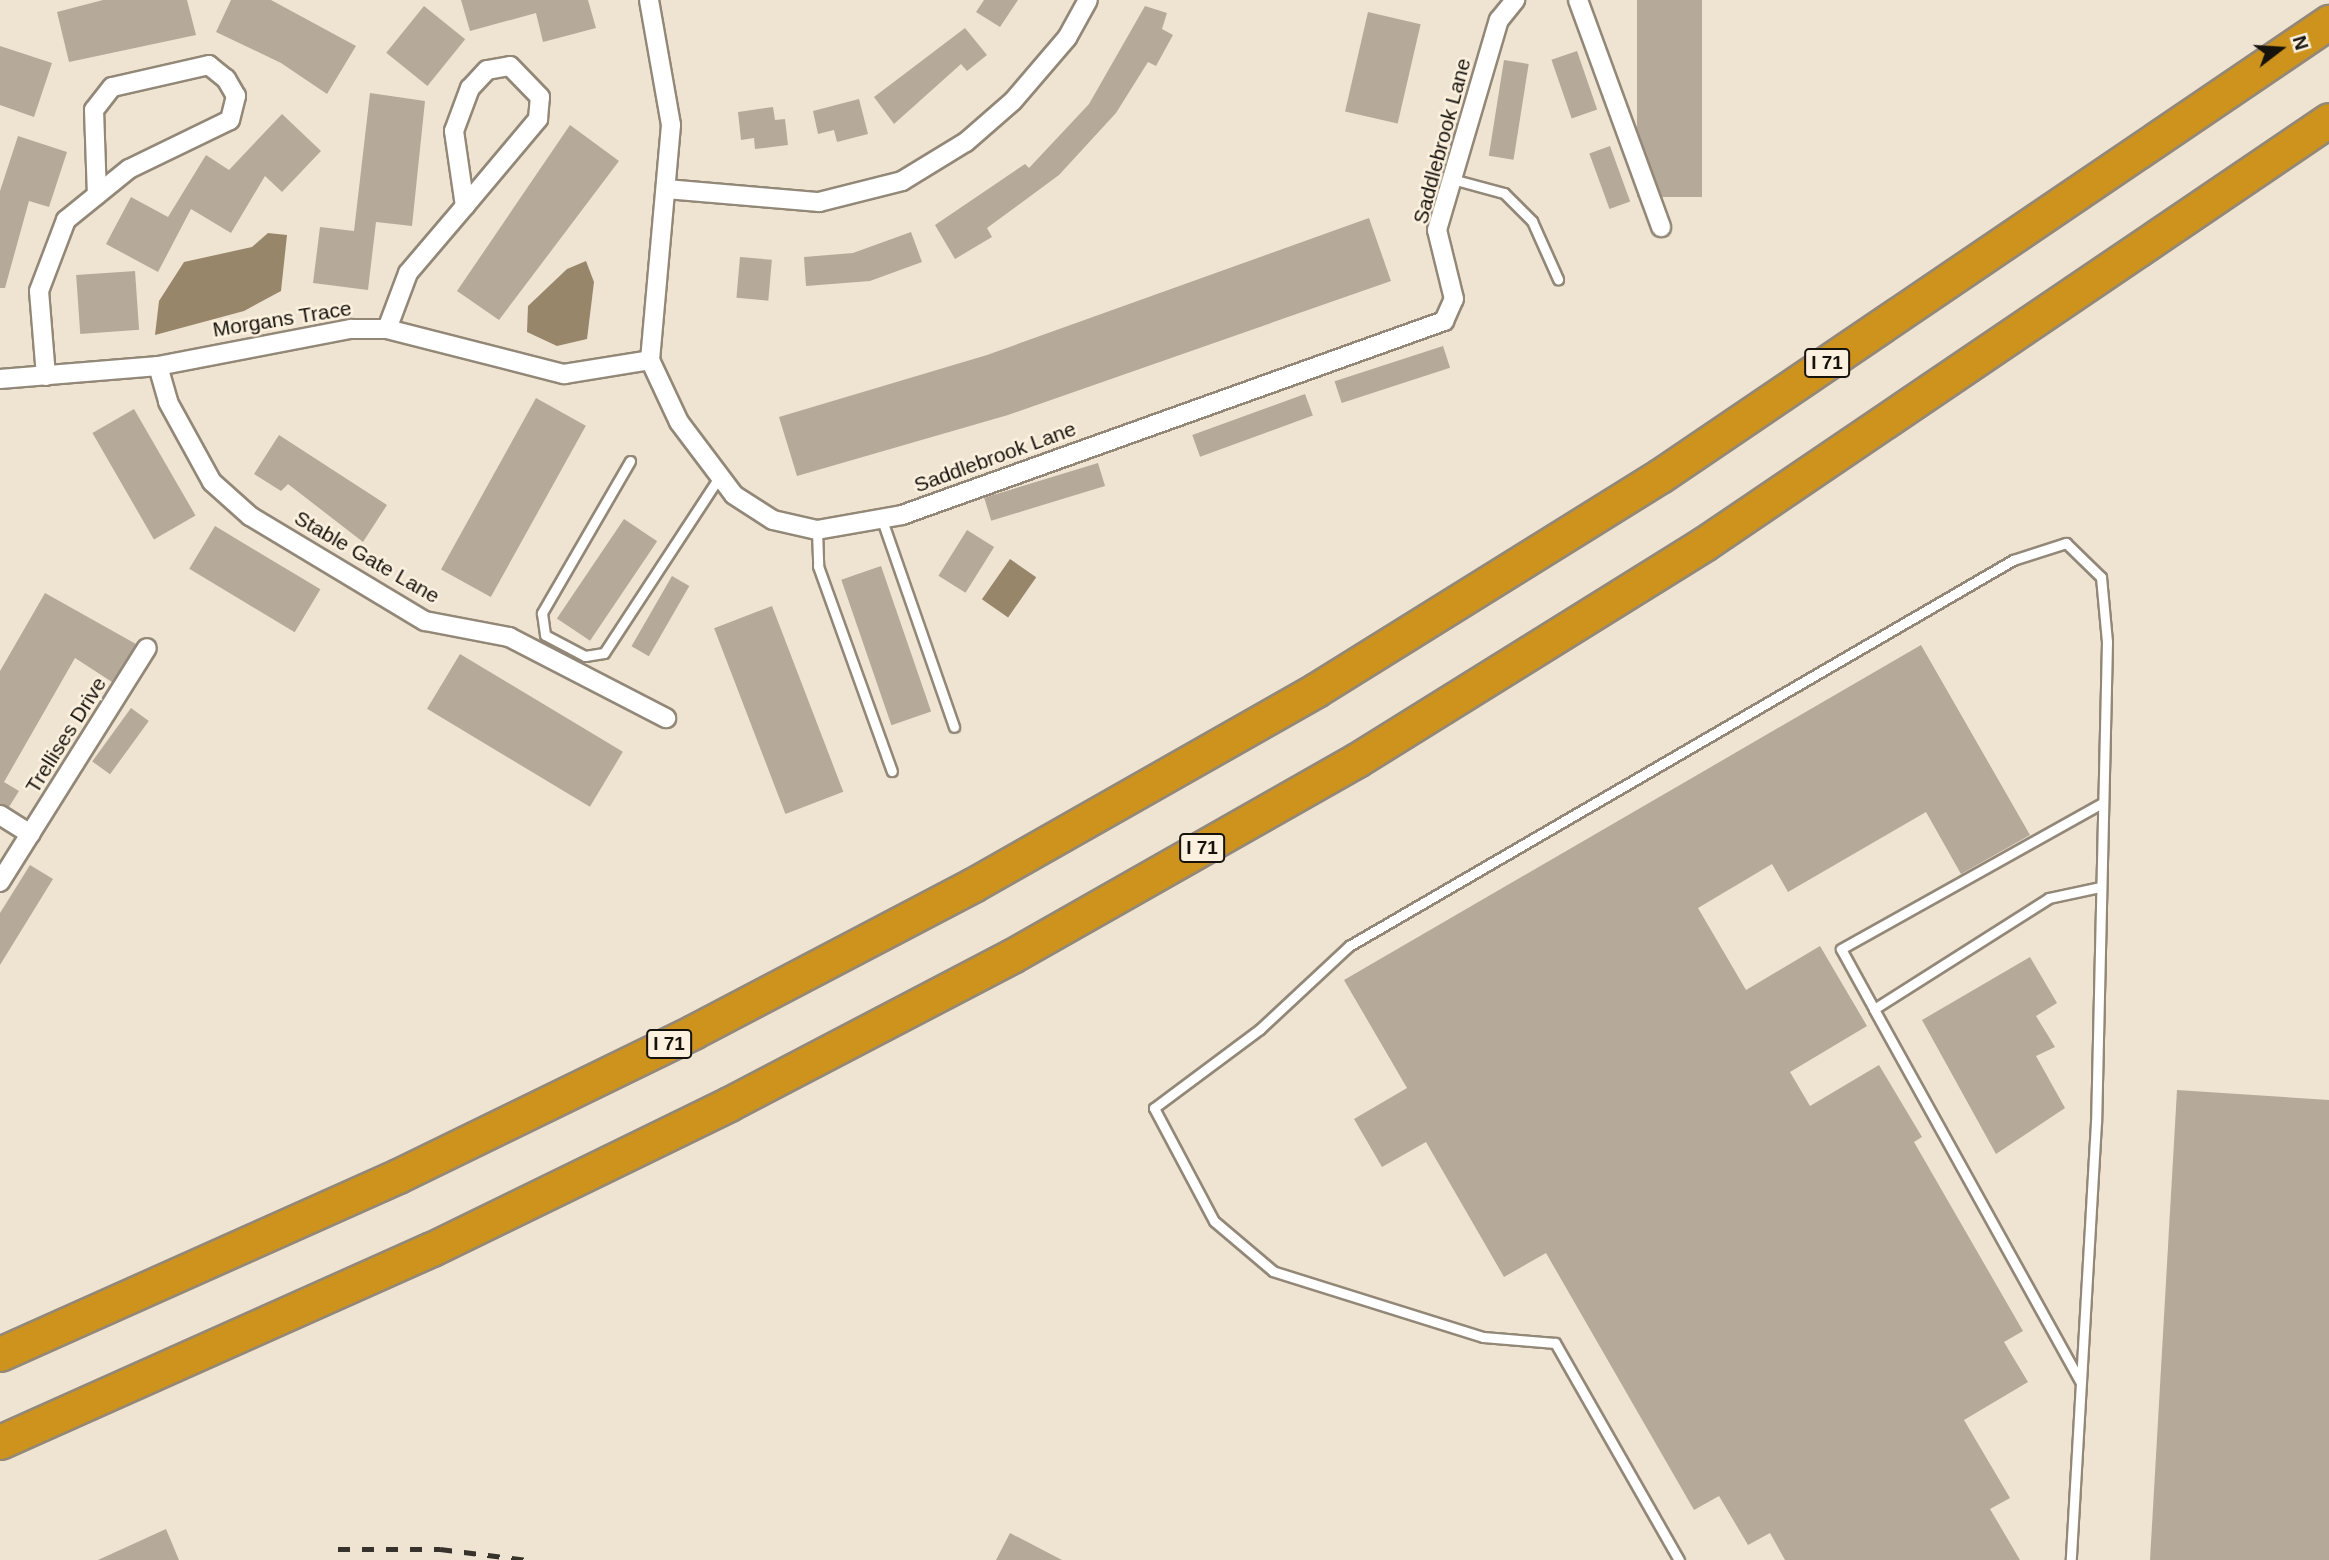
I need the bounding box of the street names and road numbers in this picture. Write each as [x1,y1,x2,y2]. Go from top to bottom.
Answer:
street label: Saddlebrook Lane [1408,55,1476,227]
street label: Morgans Trace [211,296,353,342]
road number: I 71 [1802,348,1852,378]
street label: Saddlebrook Lane [911,416,1079,498]
street label: Stable Gate Lane [290,505,444,609]
street label: Trellises Drive [20,672,112,798]
road number: I 71 [1178,832,1226,863]
road number: I 71 [644,1028,694,1060]

